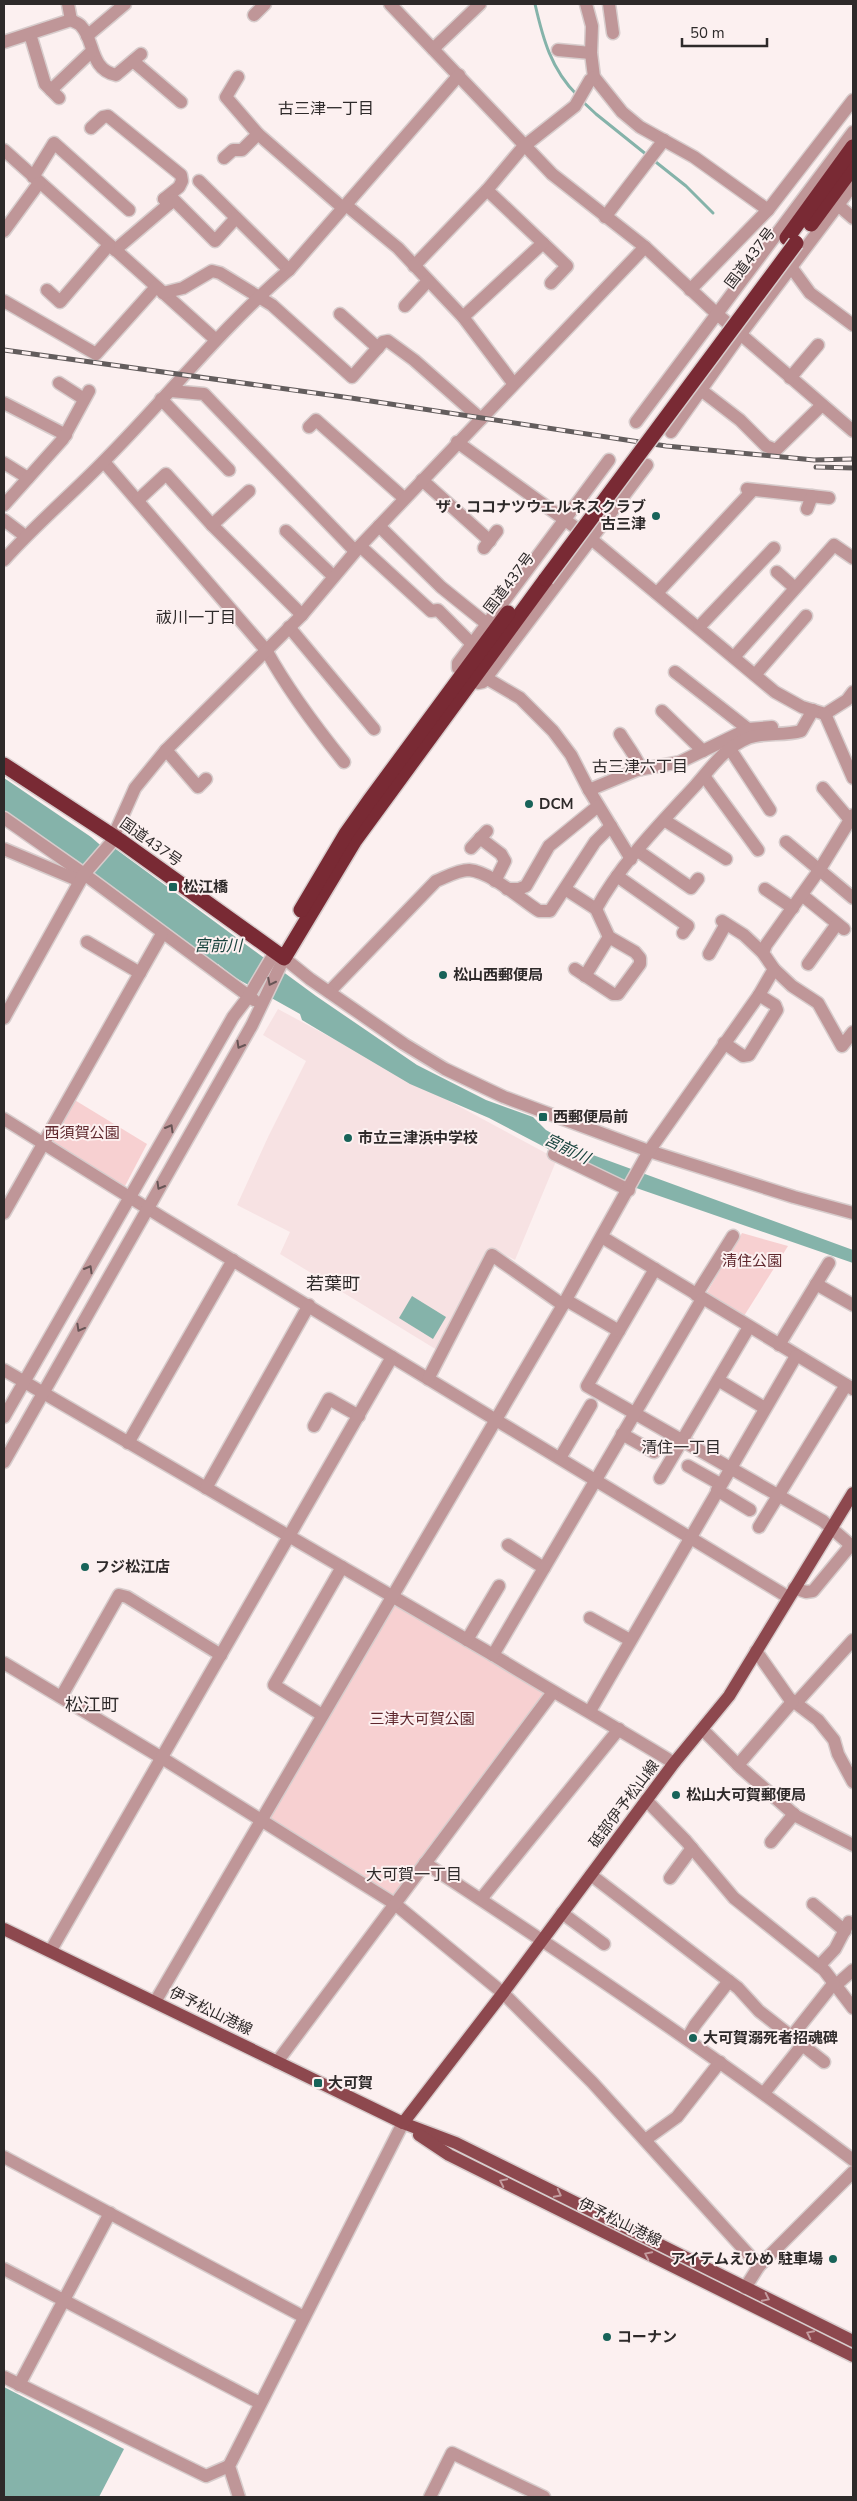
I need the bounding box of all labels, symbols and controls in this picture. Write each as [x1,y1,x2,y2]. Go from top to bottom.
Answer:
scale bar [682,15,767,47]
text: 50 m [690,23,725,43]
district label: 古三津一丁目 [278,98,374,120]
street label: 国道437号 [720,223,780,293]
place label: ザ・ココナツウエルネスクラブ 古三津 [436,497,646,534]
marker: ザ・ココナツウエルネスクラブ 古三津 [650,510,662,522]
street label: 国道437号 [479,548,539,618]
district label: 祓川一丁目 [156,607,236,629]
district label: 古三津六丁目 [592,756,688,778]
place label: DCM [539,794,574,814]
marker: DCM [523,798,535,810]
street label: 国道437号 [116,813,186,871]
place label: 松江橋 [183,877,229,897]
marker: 松江橋 [167,881,179,893]
water label: 宮前川 [194,935,244,957]
place label: 松山西郵便局 [453,965,543,985]
marker: 松山西郵便局 [437,969,449,981]
one-way arrow [267,977,277,986]
one-way arrow [237,1040,247,1049]
place label: 西郵便局前 [553,1107,628,1127]
marker: 西郵便局前 [537,1111,549,1123]
park label: 西須賀公園 [44,1123,120,1143]
one-way arrow [164,1124,174,1133]
place label: 市立三津浜中学校 [358,1128,478,1148]
water label: 宮前川 [541,1129,595,1170]
marker: 市立三津浜中学校 [342,1132,354,1144]
one-way arrow [156,1181,166,1190]
park label: 清住公園 [722,1251,782,1271]
one-way arrow [83,1265,93,1274]
district label: 若葉町 [306,1272,360,1296]
one-way arrow [77,1323,87,1332]
district label: 清住一丁目 [641,1437,721,1459]
place label: フジ松江店 [95,1557,170,1577]
marker: フジ松江店 [79,1561,91,1573]
district label: 松江町 [65,1693,119,1717]
park label: 三津大可賀公園 [369,1709,475,1729]
street label: 砥部伊予松山線 [584,1756,664,1852]
place label: 松山大可賀郵便局 [686,1785,806,1805]
marker: 松山大可賀郵便局 [670,1789,682,1801]
district label: 大可賀一丁目 [366,1864,462,1886]
street label: 伊予松山港線 [166,1982,256,2040]
place label: 大可賀溺死者招魂碑 [703,2028,838,2048]
marker: 大可賀溺死者招魂碑 [687,2032,699,2044]
place label: 大可賀 [328,2073,373,2093]
marker: 大可賀 [312,2077,324,2089]
one-way arrow [499,2178,508,2188]
one-way arrow [553,2188,562,2198]
street label: 伊予松山港線 [575,2193,665,2251]
place label: アイテムえひめ 駐車場 [670,2249,823,2269]
one-way arrow [644,2250,653,2261]
marker: アイテムえひめ 駐車場 [827,2253,839,2265]
one-way arrow [761,2292,770,2302]
place label: コーナン [617,2327,677,2347]
marker: コーナン [601,2331,613,2343]
one-way arrow [806,2331,815,2341]

